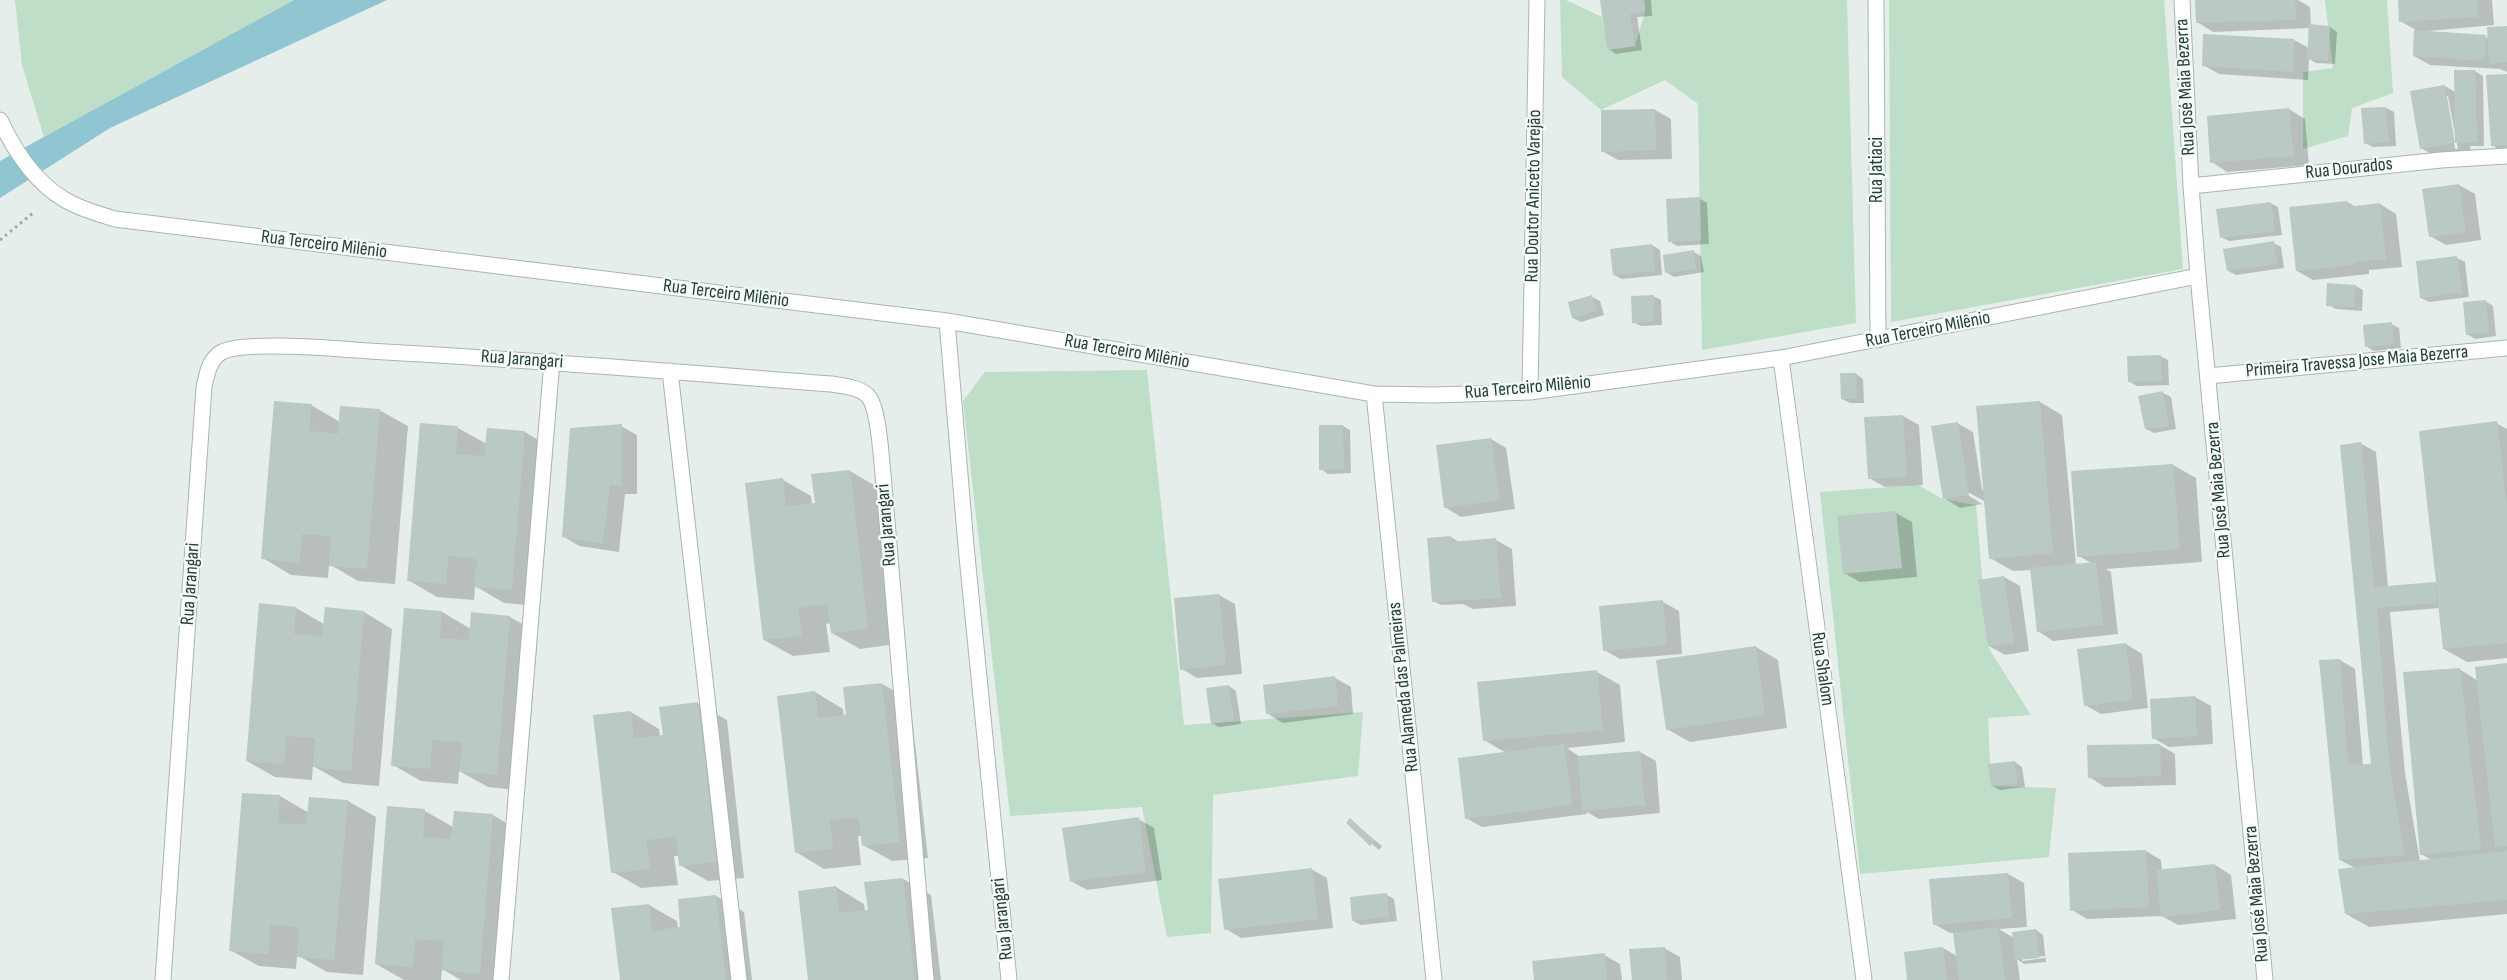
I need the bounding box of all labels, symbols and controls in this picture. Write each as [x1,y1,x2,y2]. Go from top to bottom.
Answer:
street label: Rua José Maia Bezerra [2171,18,2201,156]
street label: Rua Doutor Aniceto Varejão [1521,109,1547,283]
street label: Rua Jatiaci [1866,137,1888,203]
street label: Rua Dourados [2304,153,2394,185]
street label: Rua Terceiro Milênio [260,226,388,264]
street label: Rua Terceiro Milênio [662,275,790,313]
street label: Rua Terceiro Milênio [1864,307,1992,353]
street label: Rua Terceiro Milênio [1063,330,1191,374]
street label: Primeira Travessa Jose Maia Bezerra [2245,341,2469,383]
street label: Rua Jarangari [480,346,564,374]
street label: Rua Terceiro Milênio [1464,371,1592,405]
street label: Rua José Maia Bezerra [2202,421,2236,559]
street label: Rua Jarangari [872,483,902,567]
street label: Rua Jarangari [177,542,205,626]
street label: Rua Alameda das Palmeiras [1384,601,1424,773]
street label: Rua Shalom [1806,631,1838,707]
street label: Rua José Maia Bezerra [2240,825,2274,963]
street label: Rua Jarangari [987,877,1019,961]

